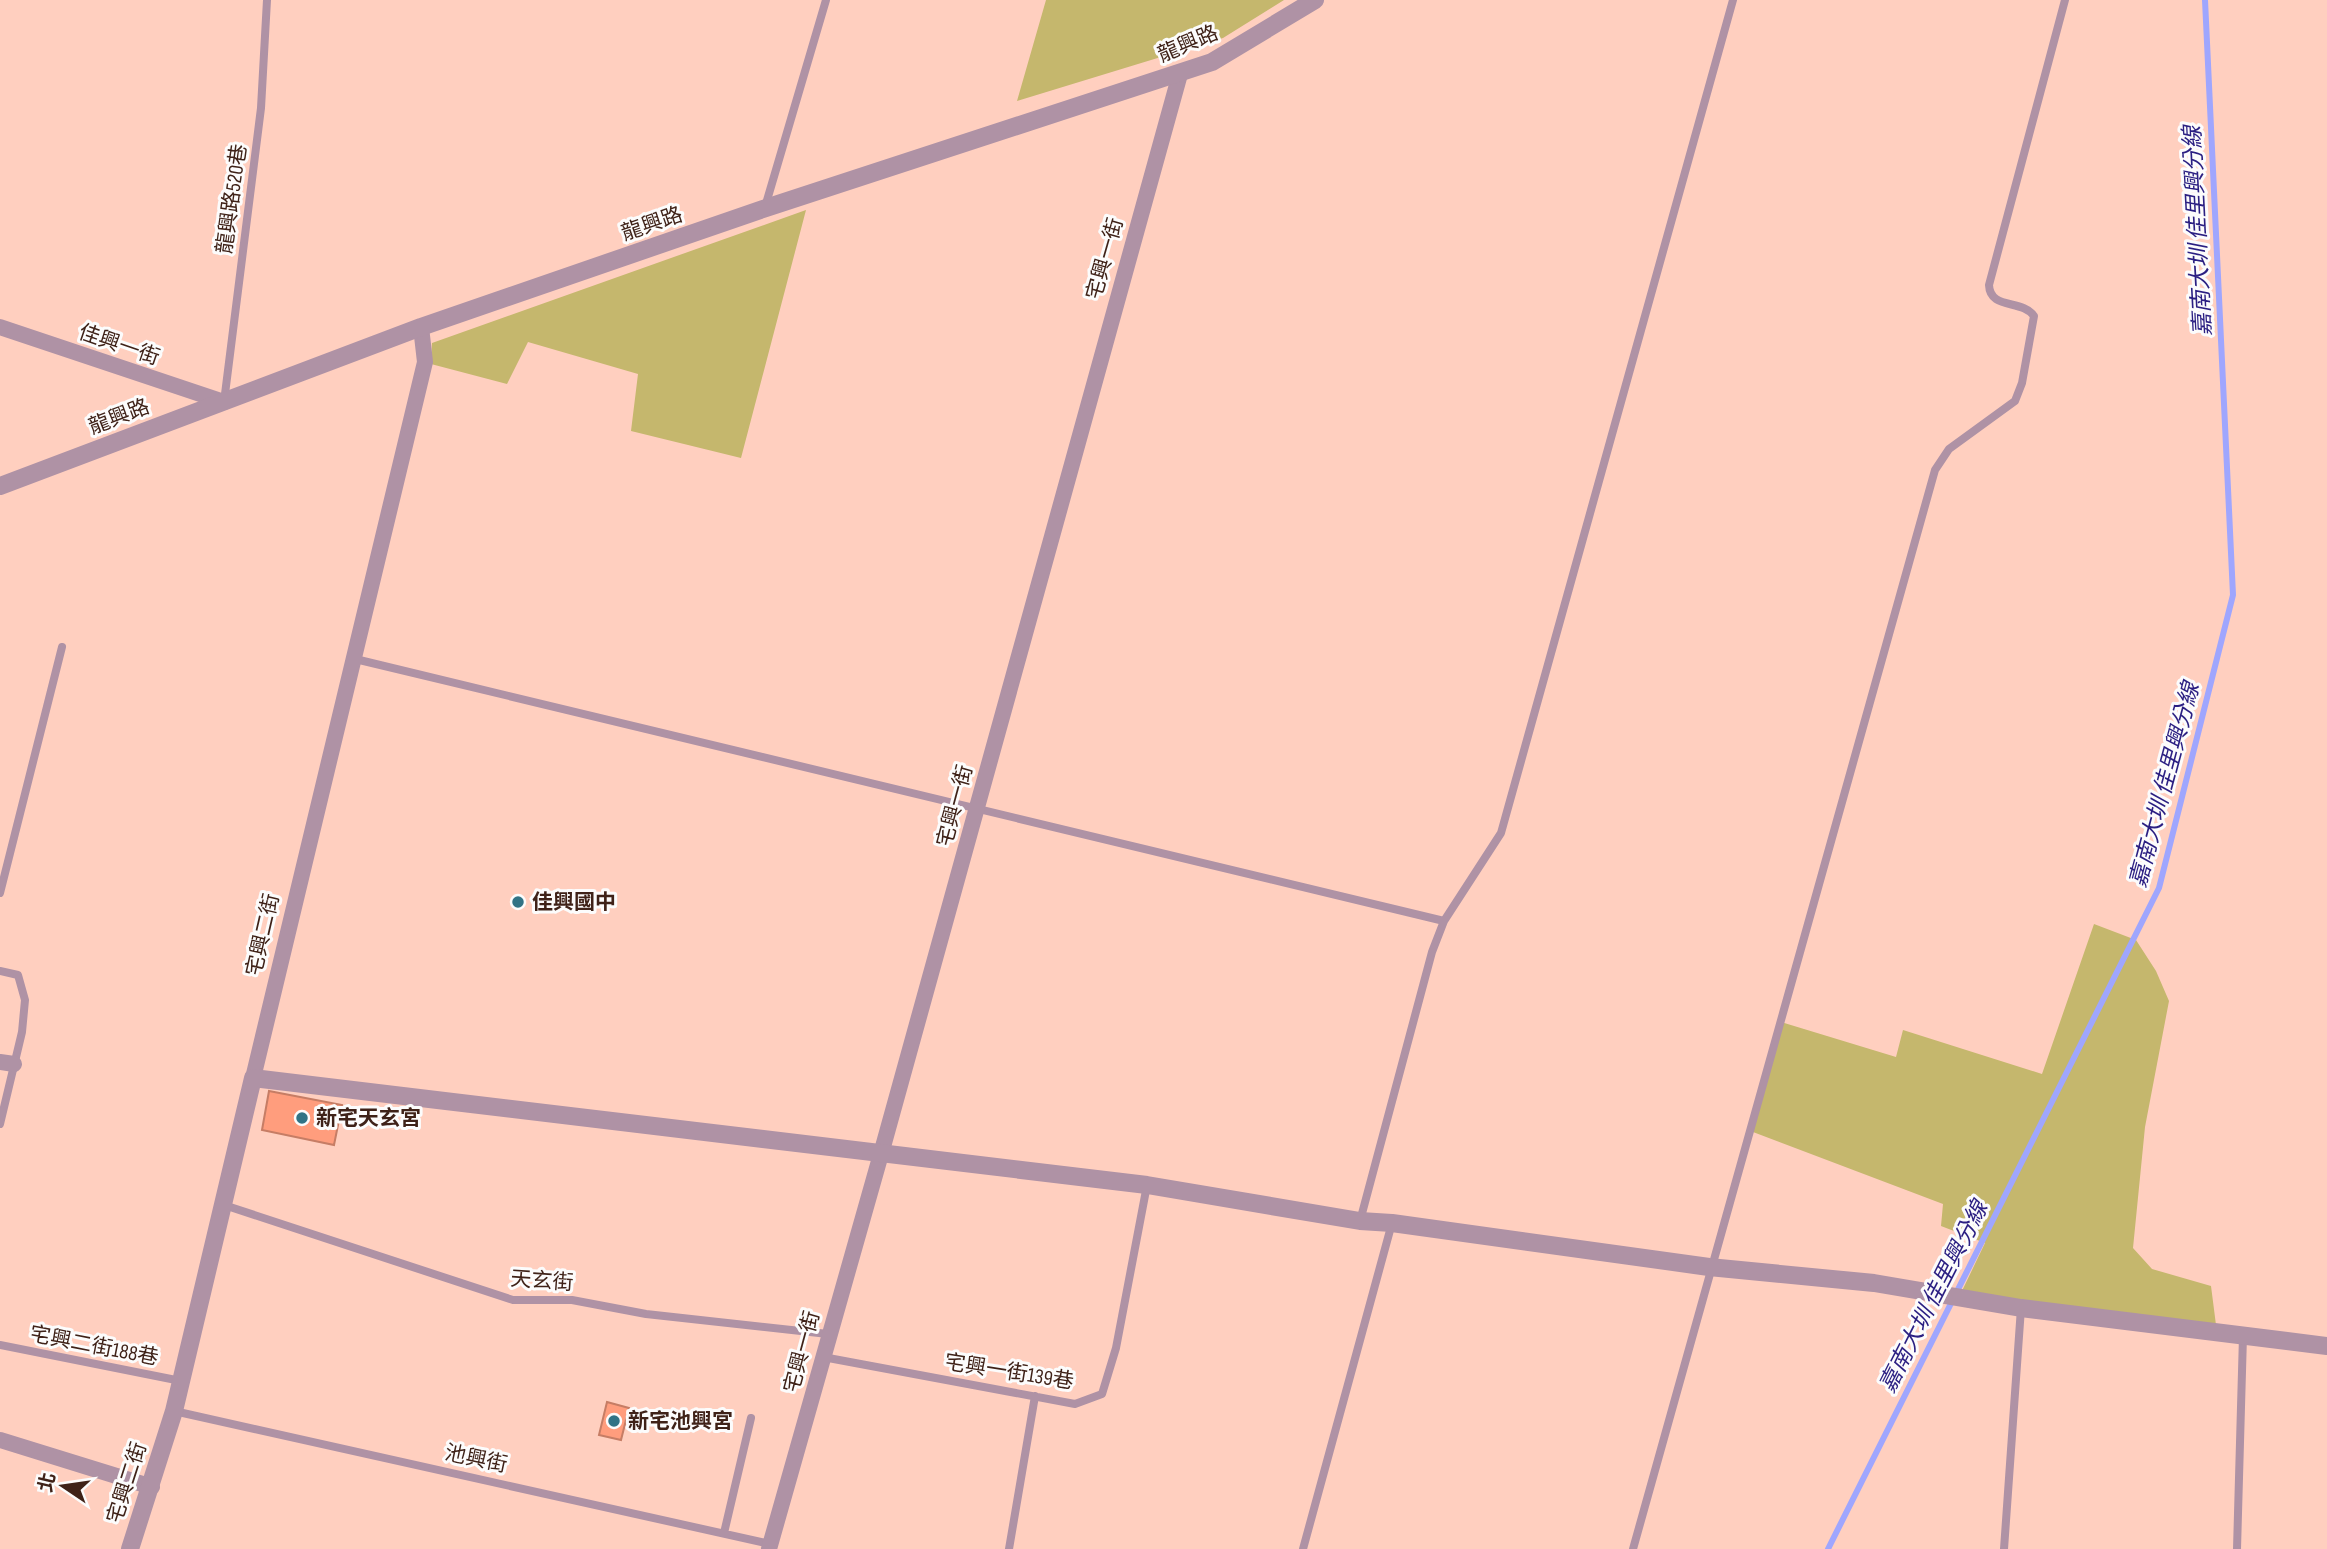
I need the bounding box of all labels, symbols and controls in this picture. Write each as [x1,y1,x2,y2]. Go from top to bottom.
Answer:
street label: 龍興路 [1154,20,1222,68]
water label: 嘉南大圳 佳里興分線 [2178,122,2217,337]
street label: 龍興路520巷 [212,143,252,255]
street label: 龍興路 [618,202,686,246]
street label: 宅興一街 [1081,215,1129,303]
street label: 佳興一街 [75,320,163,370]
street label: 龍興路 [85,394,153,440]
water label: 嘉南大圳 佳里興分線 [2124,677,2207,890]
street label: 宅興一街 [932,762,978,850]
place label: 佳興國中 [532,890,616,915]
street label: 宅興二街 [241,891,285,979]
marker: 佳興國中 [510,894,526,910]
place label: 新宅天玄宮 [316,1106,421,1131]
marker: 新宅天玄宮 [294,1110,310,1126]
water label: 嘉南大圳 佳里興分線 [1874,1194,1996,1397]
street label: 天玄街 [510,1266,574,1296]
street label: 宅興一街 [779,1308,825,1396]
street label: 宅興二街188巷 [27,1321,161,1371]
street label: 宅興一街139巷 [943,1349,1075,1395]
place label: 新宅池興宮 [628,1409,733,1434]
marker: 新宅池興宮 [606,1413,622,1429]
street label: 宅興二街 [102,1439,152,1527]
street label: 池興街 [443,1440,509,1478]
north arrow [28,1451,98,1521]
text: 北 [35,1471,61,1494]

